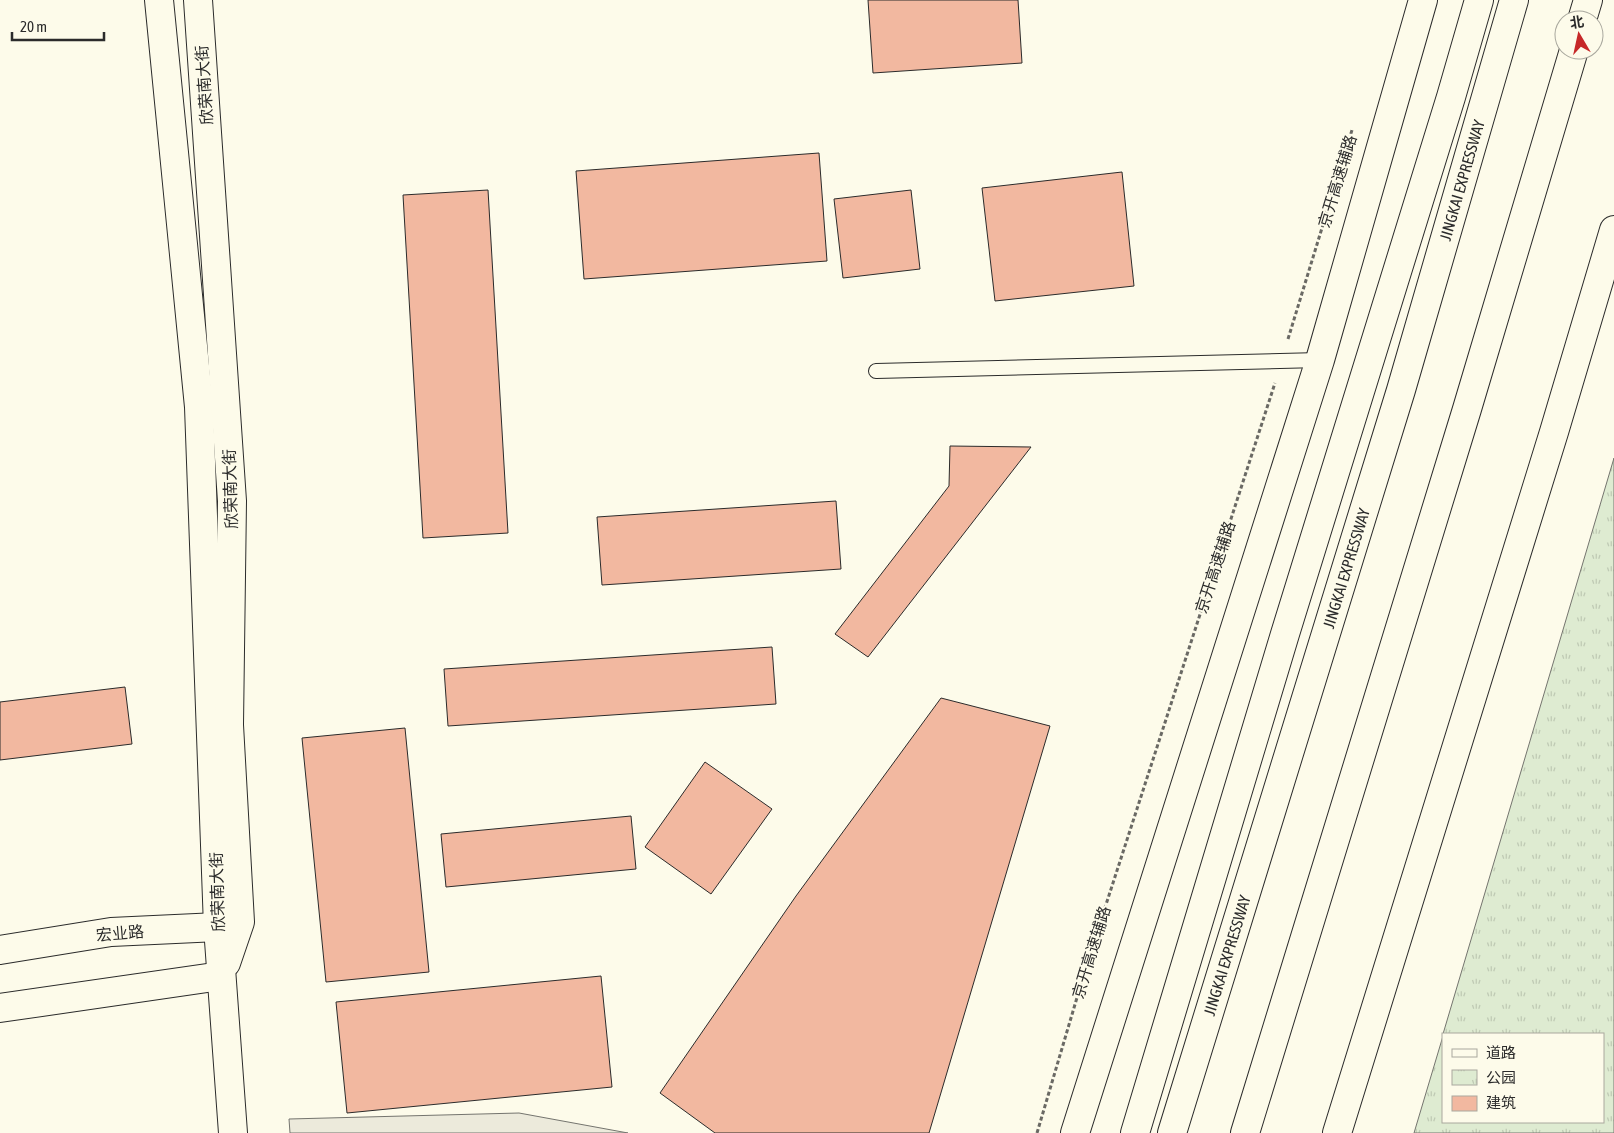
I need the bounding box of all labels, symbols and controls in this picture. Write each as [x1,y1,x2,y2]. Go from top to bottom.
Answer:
scale bar [12,10,105,42]
north arrow [1554,10,1604,60]
text: 北 [1569,13,1585,31]
text: 20 m [20,18,47,35]
street label: 欣荣南大街 [192,44,216,126]
street label: JINGKAI EXPRESSWAY [1436,117,1488,243]
street label: 京开高速辅路 [1314,132,1360,230]
street label: 欣荣南大街 [220,449,240,529]
street label: JINGKAI EXPRESSWAY [1319,505,1373,630]
street label: 京开高速辅路 [1192,519,1238,615]
street label: 欣荣南大街 [207,852,227,932]
street label: JINGKAI EXPRESSWAY [1200,892,1254,1018]
street label: 京开高速辅路 [1068,903,1114,1001]
street label: 宏业路 [95,922,145,944]
legend [1442,1033,1604,1123]
text: 道路 [1486,1044,1516,1061]
text: 公园 [1486,1069,1516,1086]
text: 建筑 [1486,1094,1516,1111]

